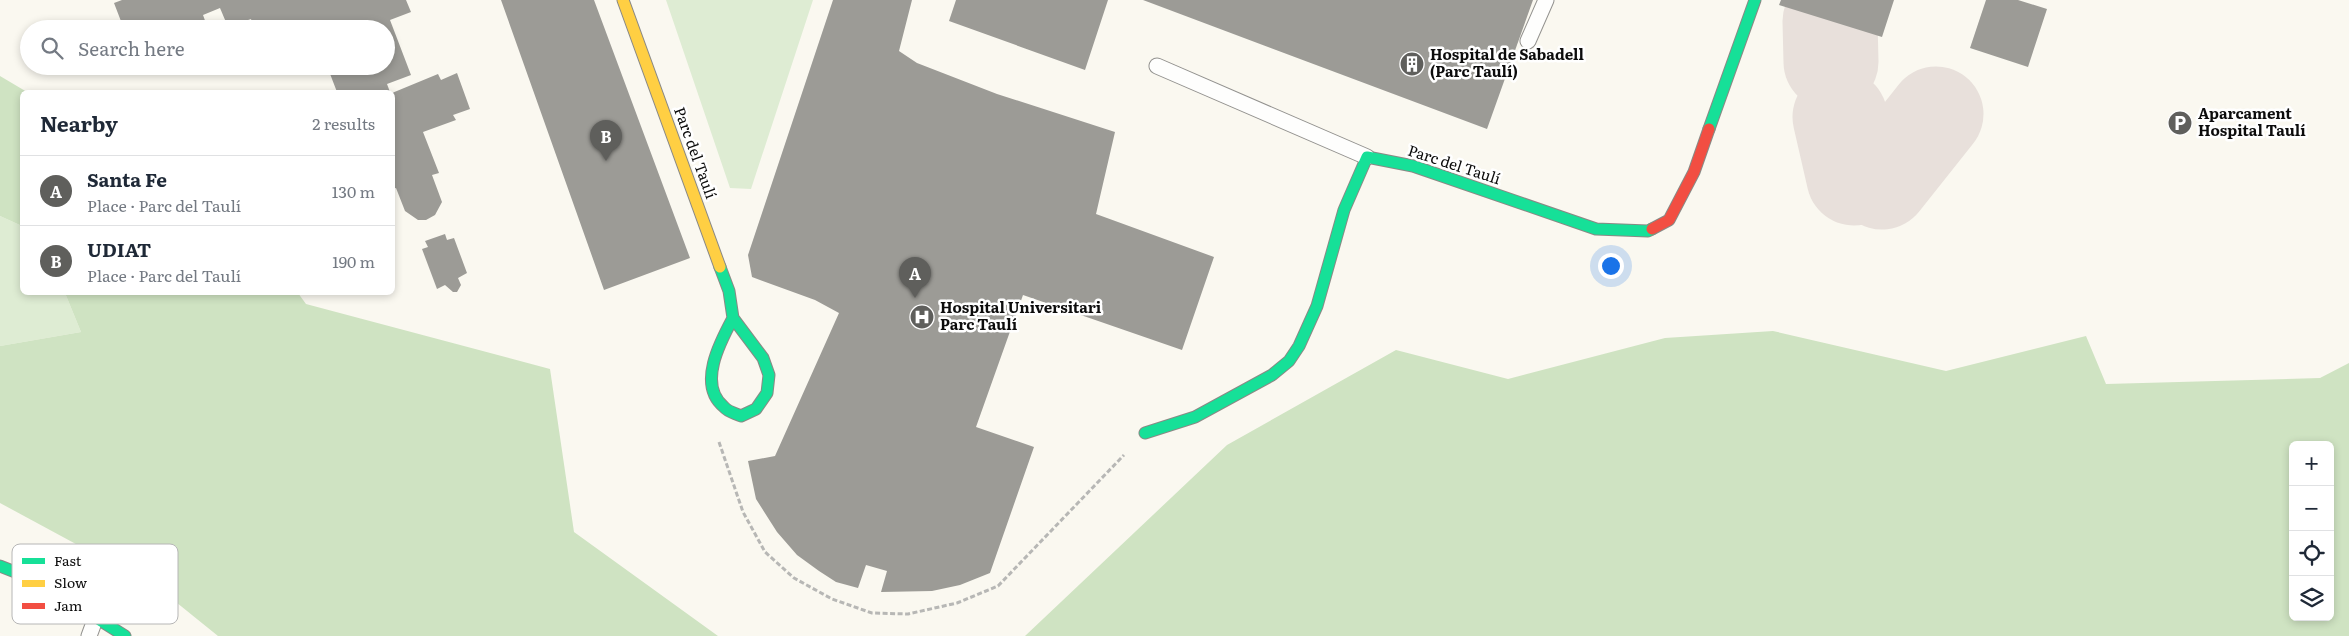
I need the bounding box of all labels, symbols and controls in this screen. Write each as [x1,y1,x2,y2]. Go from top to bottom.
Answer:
search box [20,20,395,75]
icon: search [38,34,66,62]
text: Search here [78,34,185,62]
place label: Hospital de Sabadell (Parc Taulí) [1430,42,1585,82]
building icon: Hospital de Sabadell (Parc Taulí) [1399,51,1425,77]
place label: Aparcament Hospital Taulí [2198,101,2306,141]
street label: Parc del Taulí [669,103,724,202]
text: Nearby [40,107,118,138]
parking icon: Aparcament Hospital Taulí [2167,110,2193,136]
text: 2 results [312,111,375,135]
pin: B [590,120,622,161]
street label: Parc del Taulí [1405,138,1504,189]
text: Santa Fe [87,165,167,193]
text: A [50,179,62,203]
text: 130 m [332,179,375,203]
text: Place · Parc del Taulí [87,193,241,217]
text: UDIAT [87,235,151,263]
text: B [50,249,62,273]
text: 190 m [332,249,375,273]
your location [1598,253,1624,279]
pin: A [899,257,931,298]
text: Place · Parc del Taulí [87,263,241,287]
place label: Hospital Universitari Parc Taulí [940,295,1102,335]
hospital icon: Hospital Universitari Parc Taulí [909,304,935,330]
map controls [2289,441,2334,621]
button: + [2289,441,2334,486]
button: − [2289,486,2334,531]
button: locate [2289,531,2334,576]
legend [12,544,178,624]
text: Fast [54,550,82,570]
text: Slow [54,572,87,592]
button: layers [2289,576,2334,621]
text: Jam [54,595,83,615]

